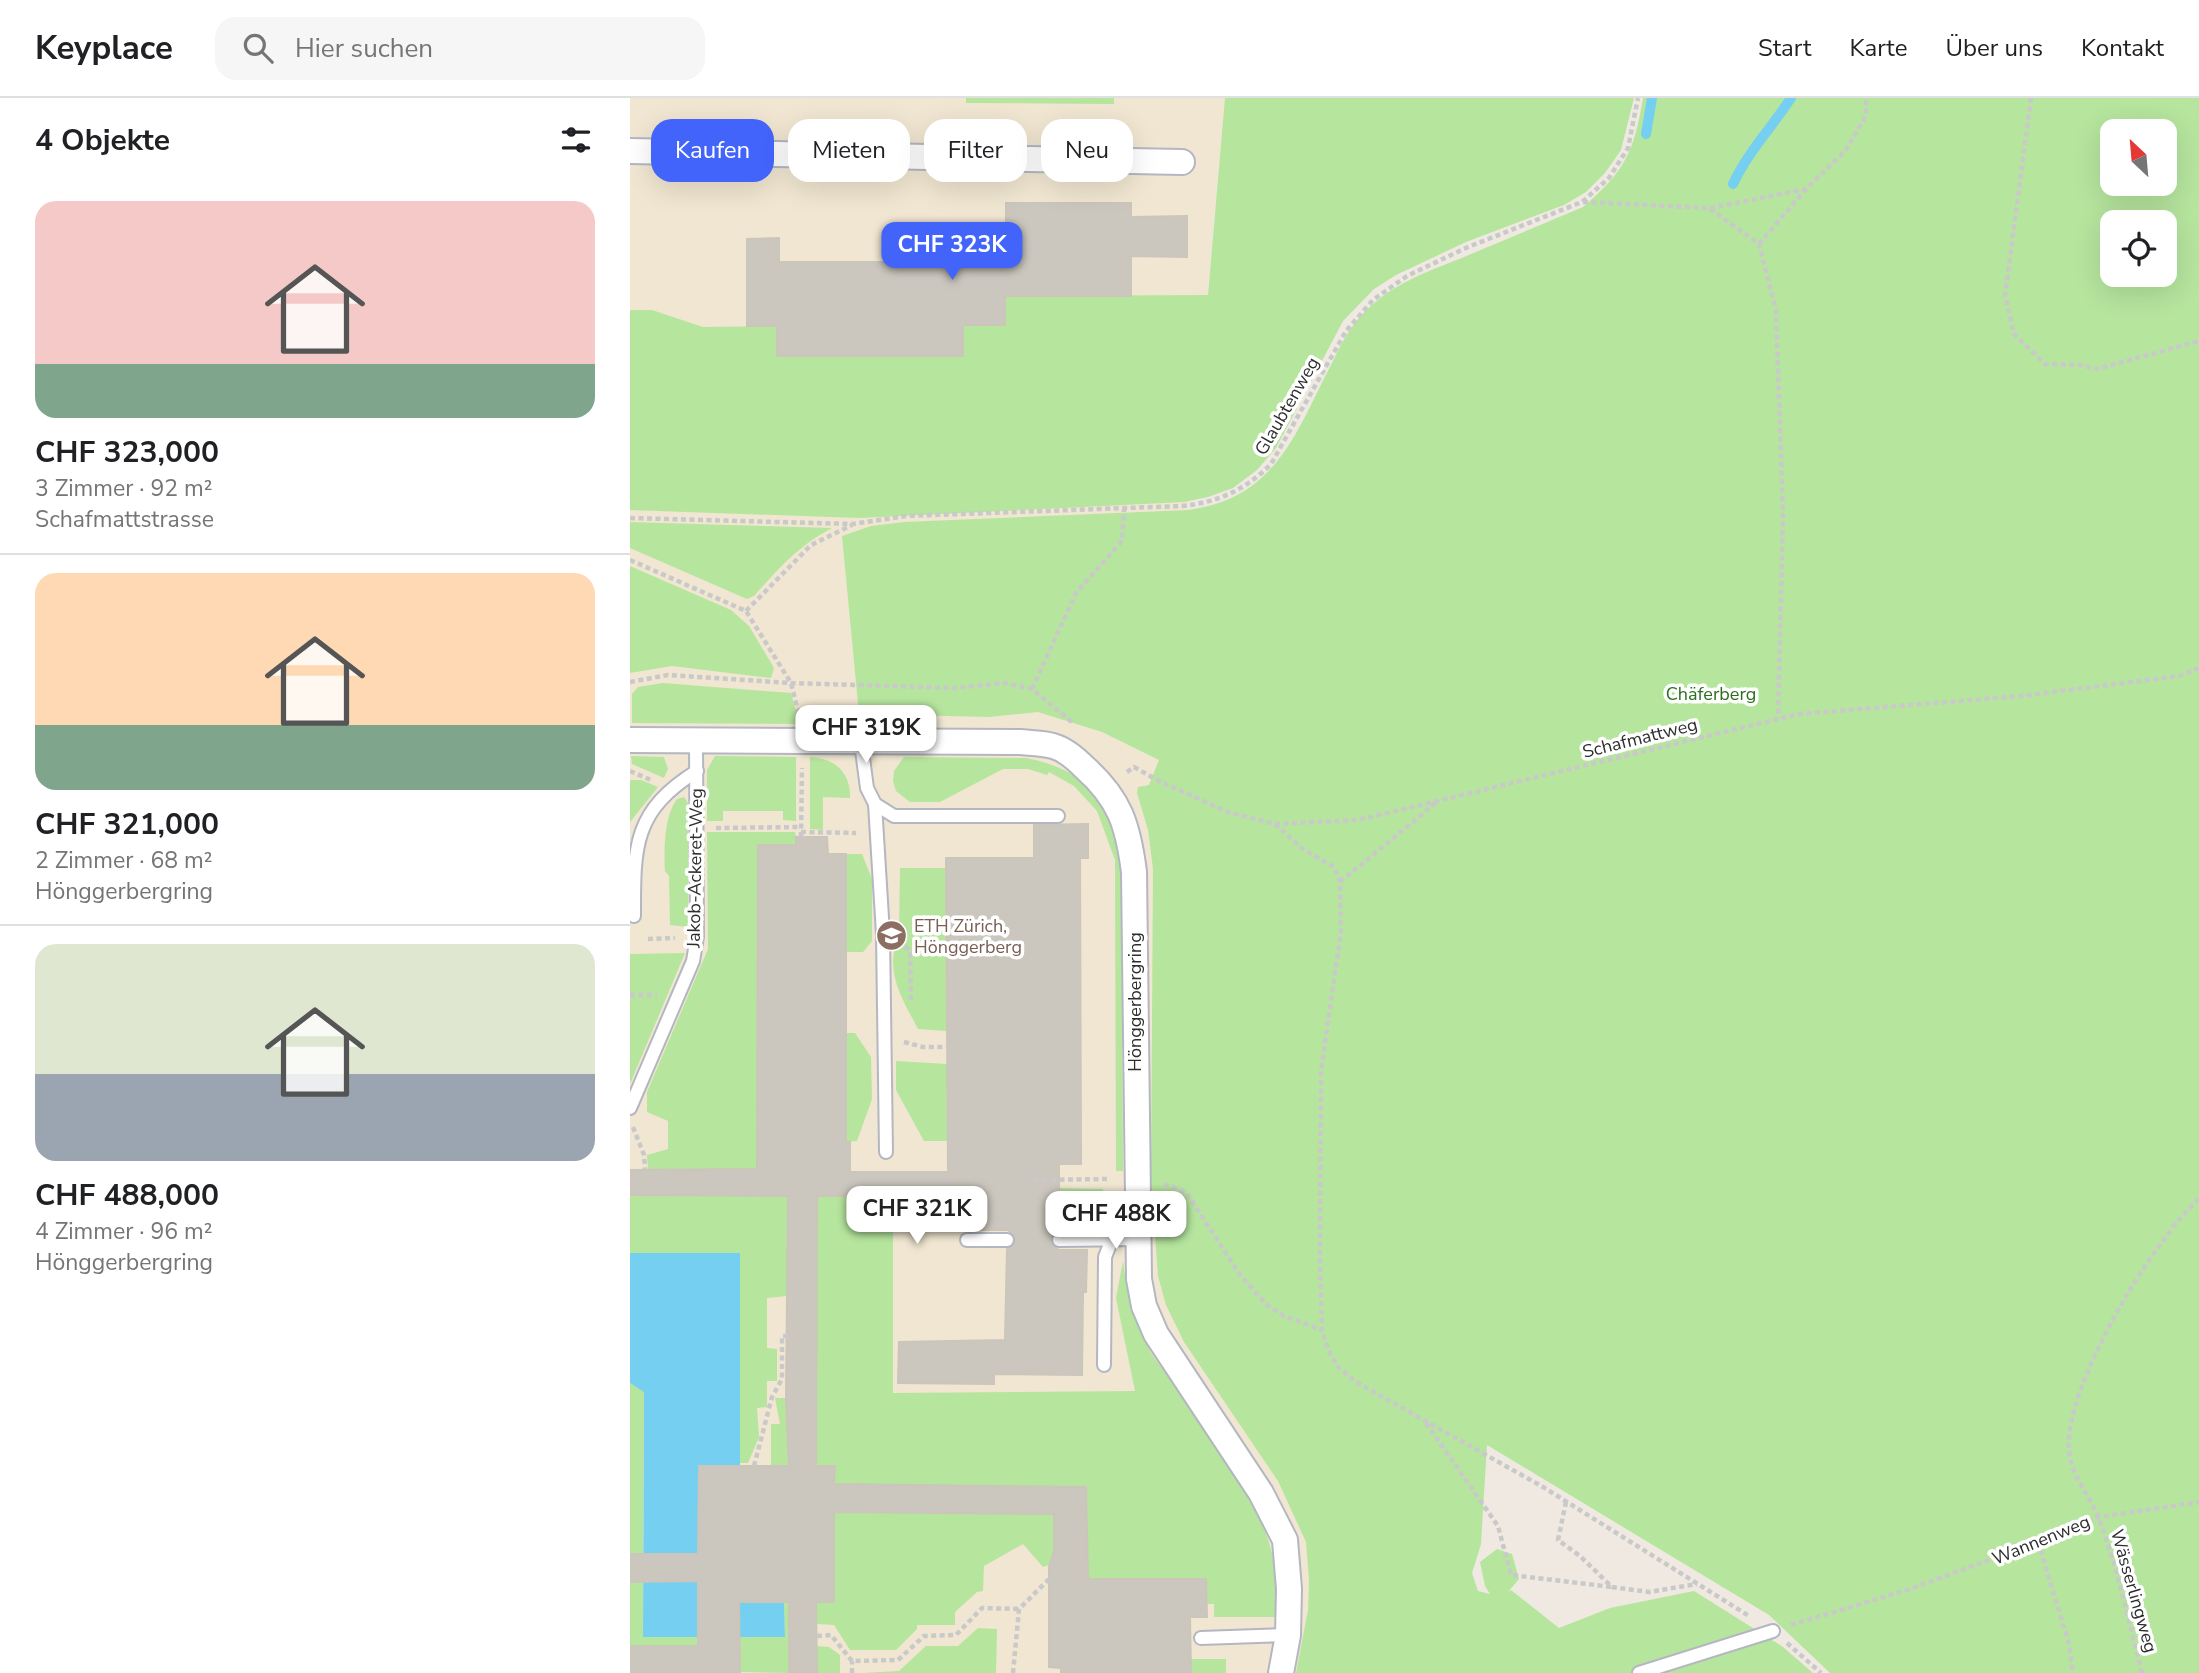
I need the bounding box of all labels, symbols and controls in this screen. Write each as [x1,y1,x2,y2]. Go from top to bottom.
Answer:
search box [215,17,705,80]
text: Keyplace [35,26,173,71]
icon: search [239,29,277,67]
text: Hier suchen [295,31,433,66]
text: Start [1758,32,1811,64]
text: Karte [1849,32,1907,64]
text: Über uns [1945,32,2043,64]
text: Kontakt [2081,32,2164,64]
chip: Kaufen [651,119,774,182]
chip: Mieten [788,119,910,182]
chip: Filter [924,119,1027,182]
chip: Neu [1041,119,1133,182]
north arrow [2100,119,2177,196]
map controls [2100,119,2177,287]
text: 4 Objekte [35,120,170,161]
icon: filters [557,121,595,159]
button: locate [2100,210,2177,287]
pin: CHF 323K [880,222,1024,282]
text: CHF 323K [897,229,1007,260]
icon: home [252,246,378,372]
street label: Glaubtenweg [1249,353,1325,459]
text: CHF 323,000 [35,432,219,473]
text: 3 Zimmer · 92 m² [35,473,212,504]
text: Schafmattstrasse [35,504,214,535]
icon: home [252,618,378,744]
park label: Chäferberg [1666,682,1756,706]
pin: CHF 319K [794,706,938,765]
text: CHF 319K [811,712,921,743]
street label: Schafmattweg [1580,712,1700,764]
street label: Jakob-Ackeret-Weg [682,788,708,949]
text: CHF 321,000 [35,804,219,845]
text: 2 Zimmer · 68 m² [35,845,212,876]
text: Hönggerbergring [35,876,213,907]
place label: ETH Zürich, Hönggerberg [914,914,1022,959]
school or university icon: ETH Zürich, Hönggerberg [874,919,908,953]
street label: Hönggerbergring [1123,932,1147,1072]
icon: home [252,989,378,1115]
text: CHF 488,000 [35,1175,219,1216]
pin: CHF 321K [845,1186,989,1246]
pin: CHF 488K [1044,1192,1188,1251]
text: CHF 321K [862,1193,972,1224]
text: CHF 488K [1061,1198,1171,1229]
text: 4 Zimmer · 96 m² [35,1216,212,1247]
text: Hönggerbergring [35,1247,213,1278]
street label: Wannenweg [1988,1509,2094,1571]
street label: Wässerlingweg [2105,1527,2163,1655]

